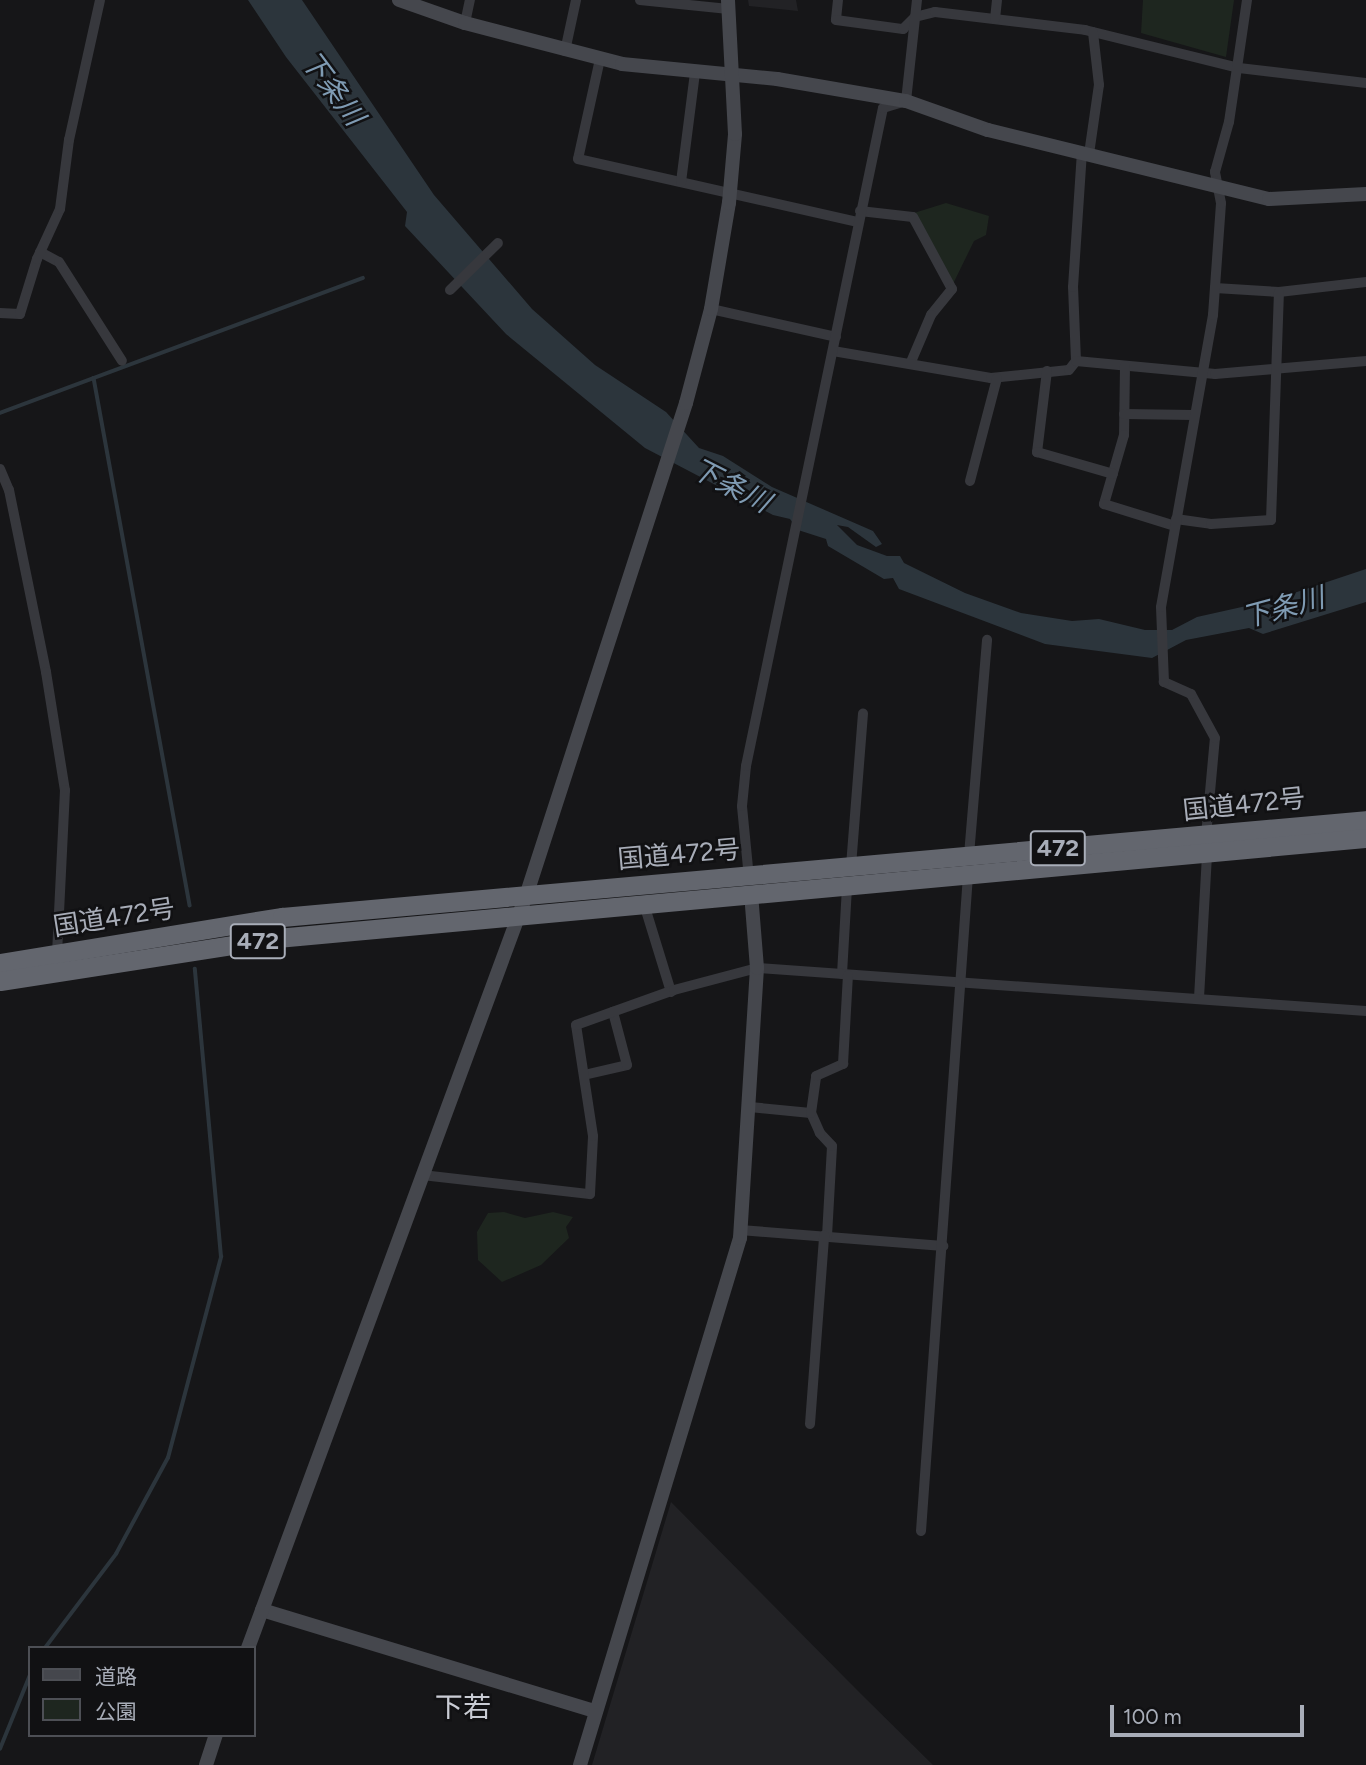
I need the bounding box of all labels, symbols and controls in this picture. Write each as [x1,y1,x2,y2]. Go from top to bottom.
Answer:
water label: 下条川 [294,44,372,132]
water label: 下条川 [686,451,776,519]
water label: 下条川 [1238,580,1328,634]
street label: 国道472号 [1181,783,1307,827]
road number: 472 [1028,828,1088,868]
street label: 国道472号 [617,834,741,876]
street label: 国道472号 [51,893,177,943]
road number: 472 [228,920,288,961]
legend [28,1646,256,1737]
text: 道路 [95,1664,137,1689]
district label: 下若 [435,1690,491,1724]
scale bar [1114,1692,1308,1736]
text: 公園 [95,1699,137,1724]
text: 100 m [1123,1704,1182,1729]

